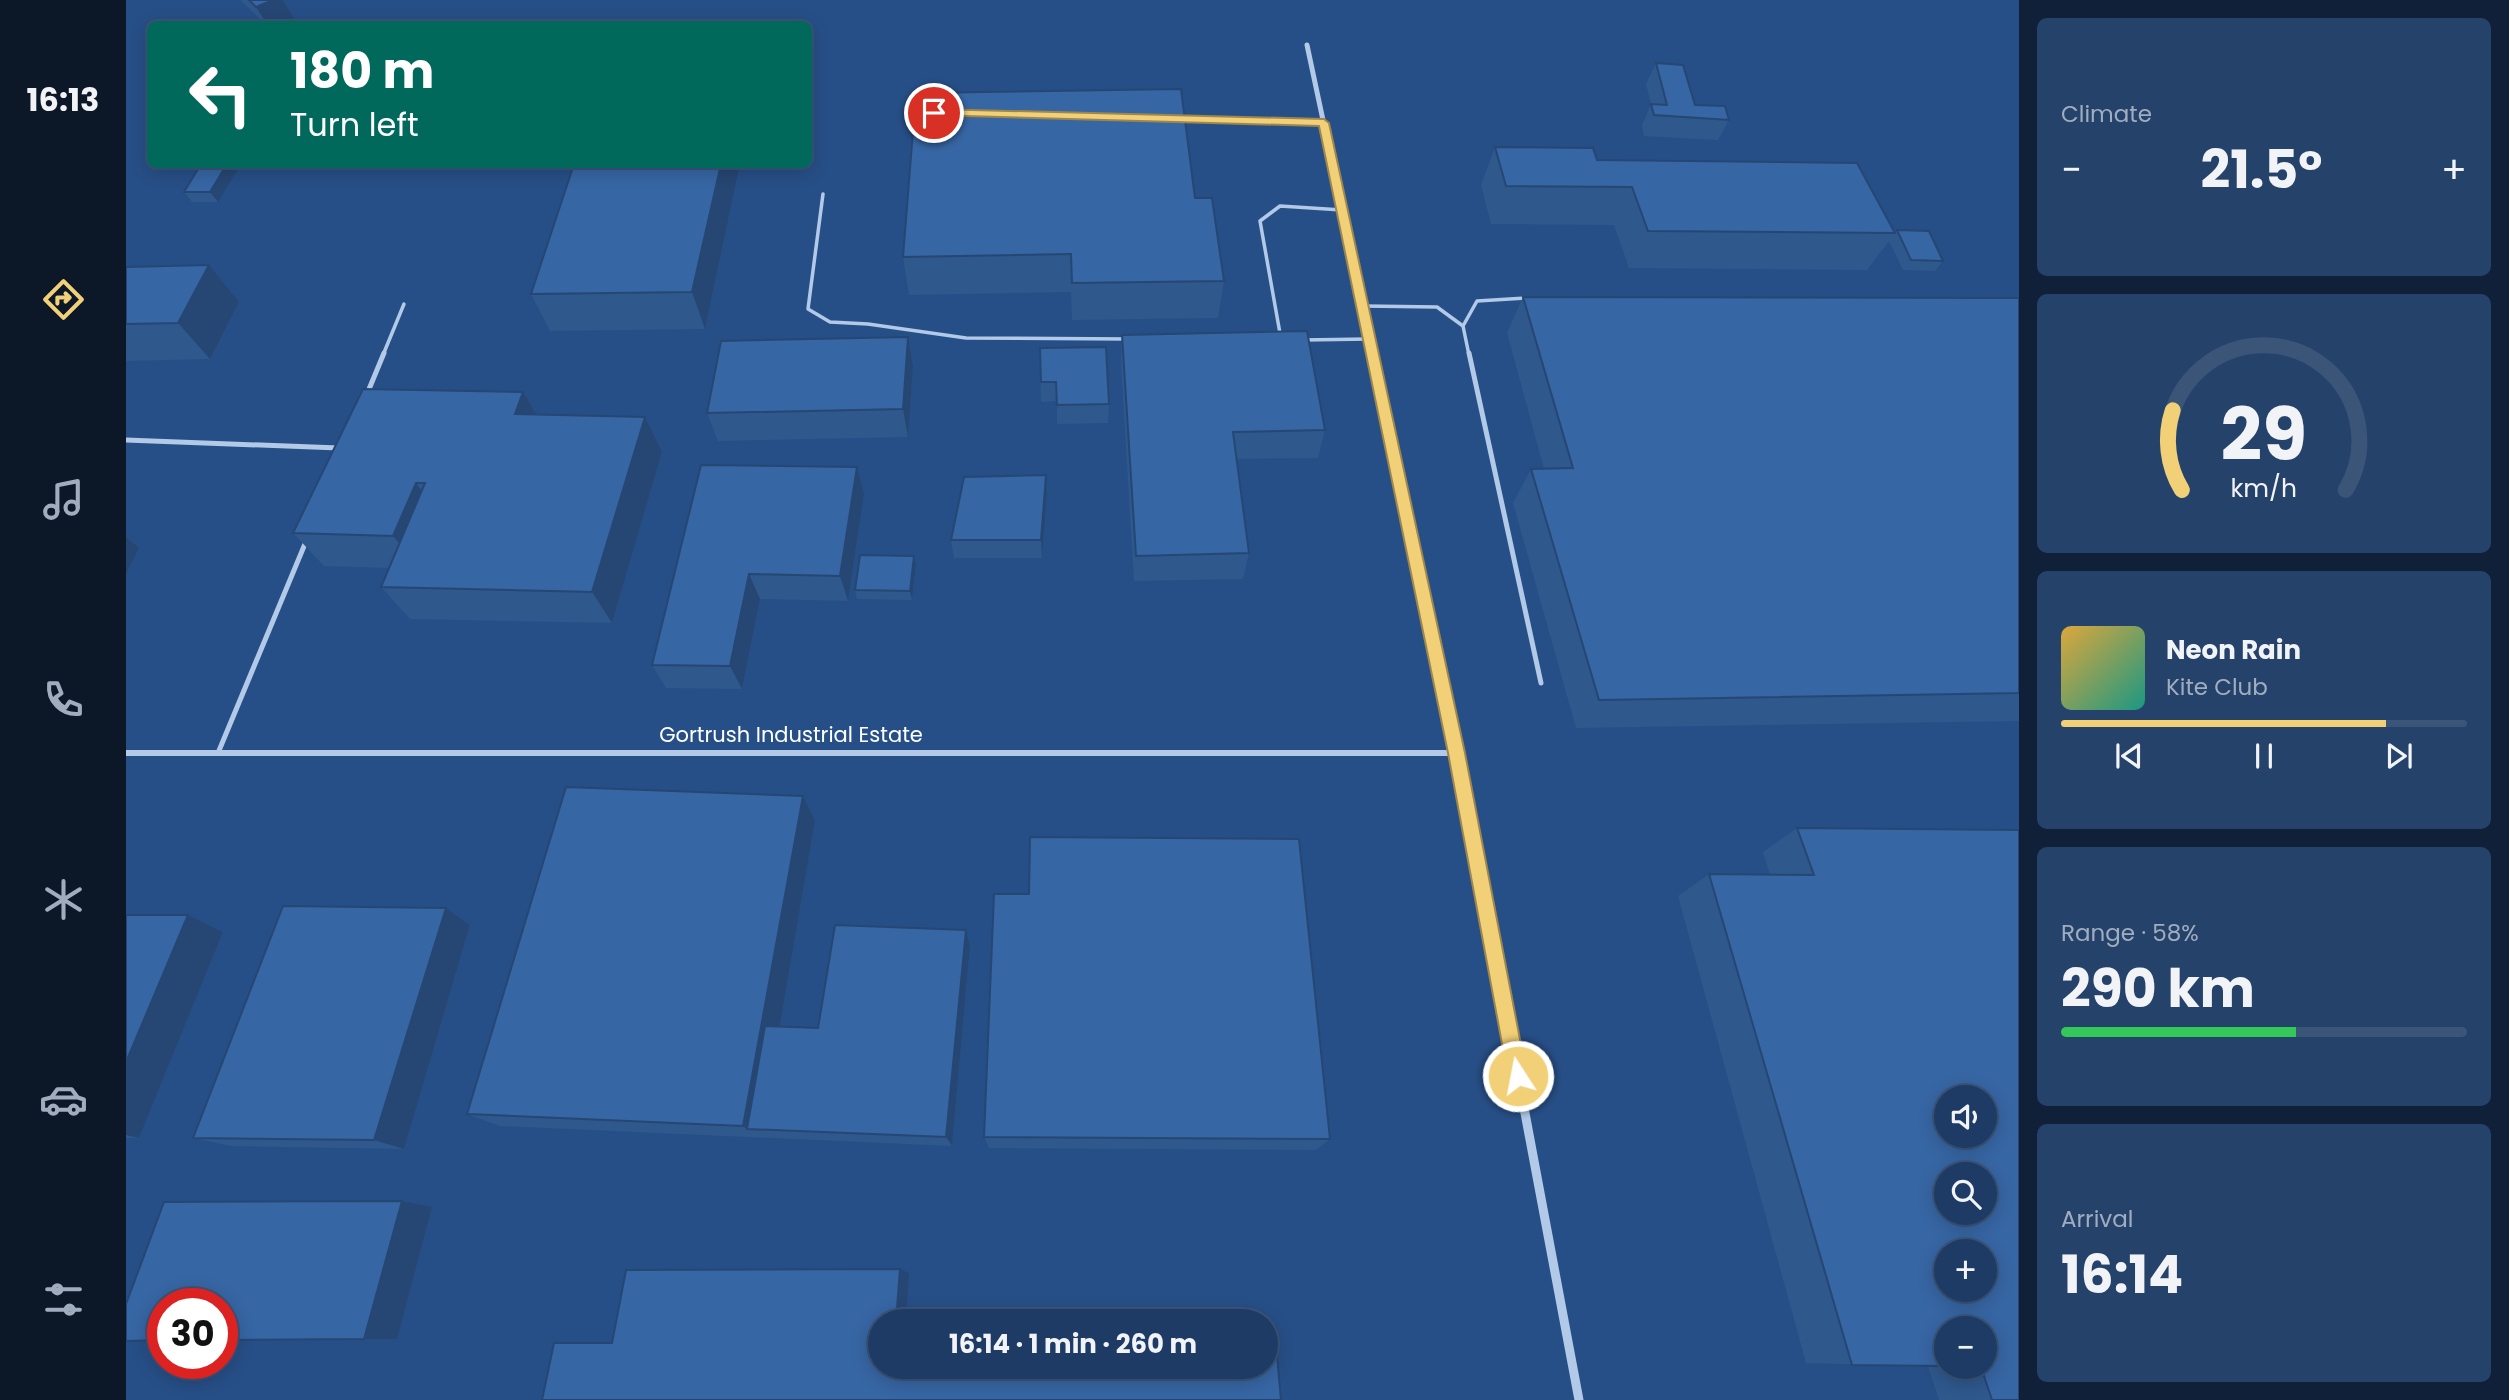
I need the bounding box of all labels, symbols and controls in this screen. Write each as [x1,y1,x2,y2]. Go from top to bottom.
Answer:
text: 180 m [290,37,434,105]
icon: left [175,49,266,140]
text: 16:13 [27,77,99,122]
pin [904,83,964,143]
icon: arrive [915,94,953,132]
text: Climate [2061,98,2152,130]
text: Turn left [290,102,419,147]
text: 21.5° [2201,133,2322,206]
text: − [2061,143,2082,196]
text: + [2441,143,2467,196]
icon: directions [39,275,88,324]
text: 29 [2221,384,2307,485]
text: km/h [2231,470,2297,505]
icon: music [39,475,88,524]
text: Neon Rain [2166,632,2301,668]
text: Kite Club [2166,671,2268,703]
icon: phone [39,675,88,724]
street label: Gortrush Industrial Estate [659,720,923,749]
icon: previous [2110,737,2148,775]
icon: pause [2245,737,2283,775]
icon: next [2380,737,2418,775]
icon: climate [39,875,88,924]
text: Range · 58% [2061,917,2199,949]
text: 290 km [2061,952,2255,1025]
position arrow [1481,1039,1555,1113]
icon: car [39,1075,88,1124]
map controls [1934,1085,1997,1379]
button: sound [1934,1085,1997,1148]
button: search [1934,1162,1997,1225]
text: Arrival [2061,1203,2133,1235]
text: 16:14 [2061,1238,2183,1311]
button: + [1934,1239,1997,1302]
icon: filters [39,1275,88,1324]
speed limit sign: 30 [147,1288,238,1379]
button: − [1934,1316,1997,1379]
text: 16:14 · 1 min · 260 m [949,1326,1197,1362]

